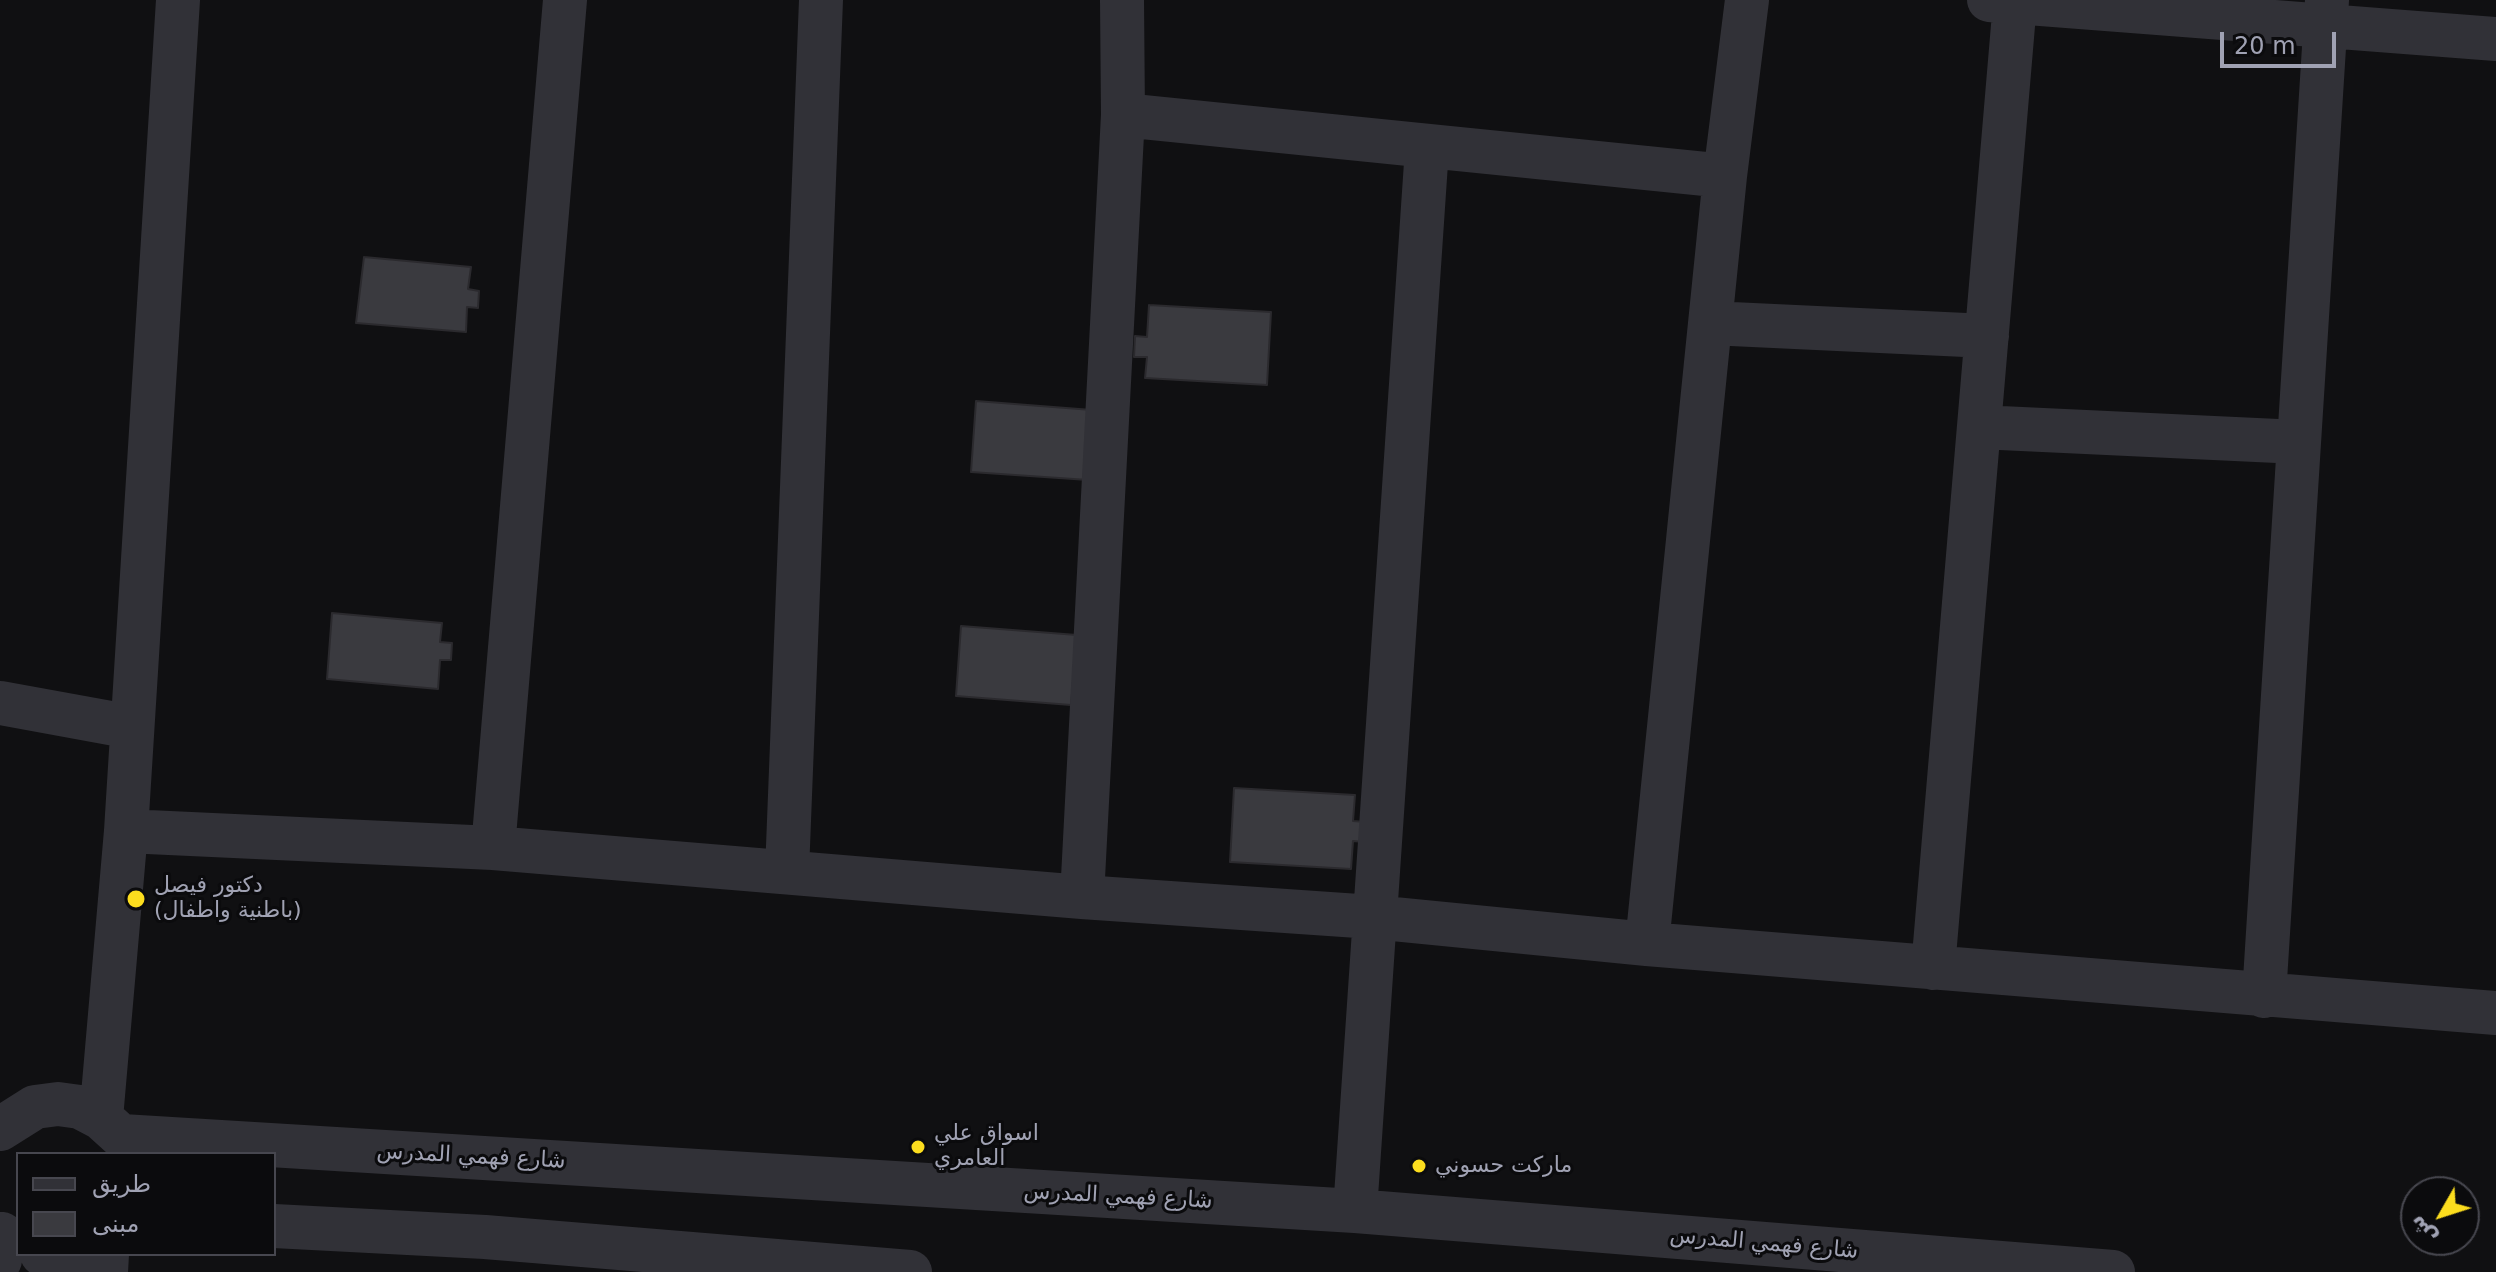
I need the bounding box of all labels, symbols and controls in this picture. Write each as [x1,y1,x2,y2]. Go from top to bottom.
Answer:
scale bar [2224,16,2340,66]
text: 20 m [2234,32,2296,60]
place label: دكتور فيصل (باطنية واطفال) [154,873,302,924]
marker: دكتور فيصل (باطنية واطفال) [125,888,147,910]
place label: اسواق علي العامري [934,1121,1039,1172]
marker: اسواق علي العامري [909,1138,927,1156]
street label: شارع فهمي المدرس [376,1139,566,1175]
legend [16,1152,276,1256]
place label: ماركت حسوني [1435,1153,1572,1179]
marker: ماركت حسوني [1410,1157,1428,1175]
text: طريق [92,1170,151,1198]
north arrow [2400,1176,2480,1256]
street label: شارع فهمي المدرس [1023,1179,1213,1215]
text: مبنى [92,1210,139,1238]
text: ش [2403,1211,2442,1250]
street label: شارع فهمي المدرس [1669,1223,1859,1265]

